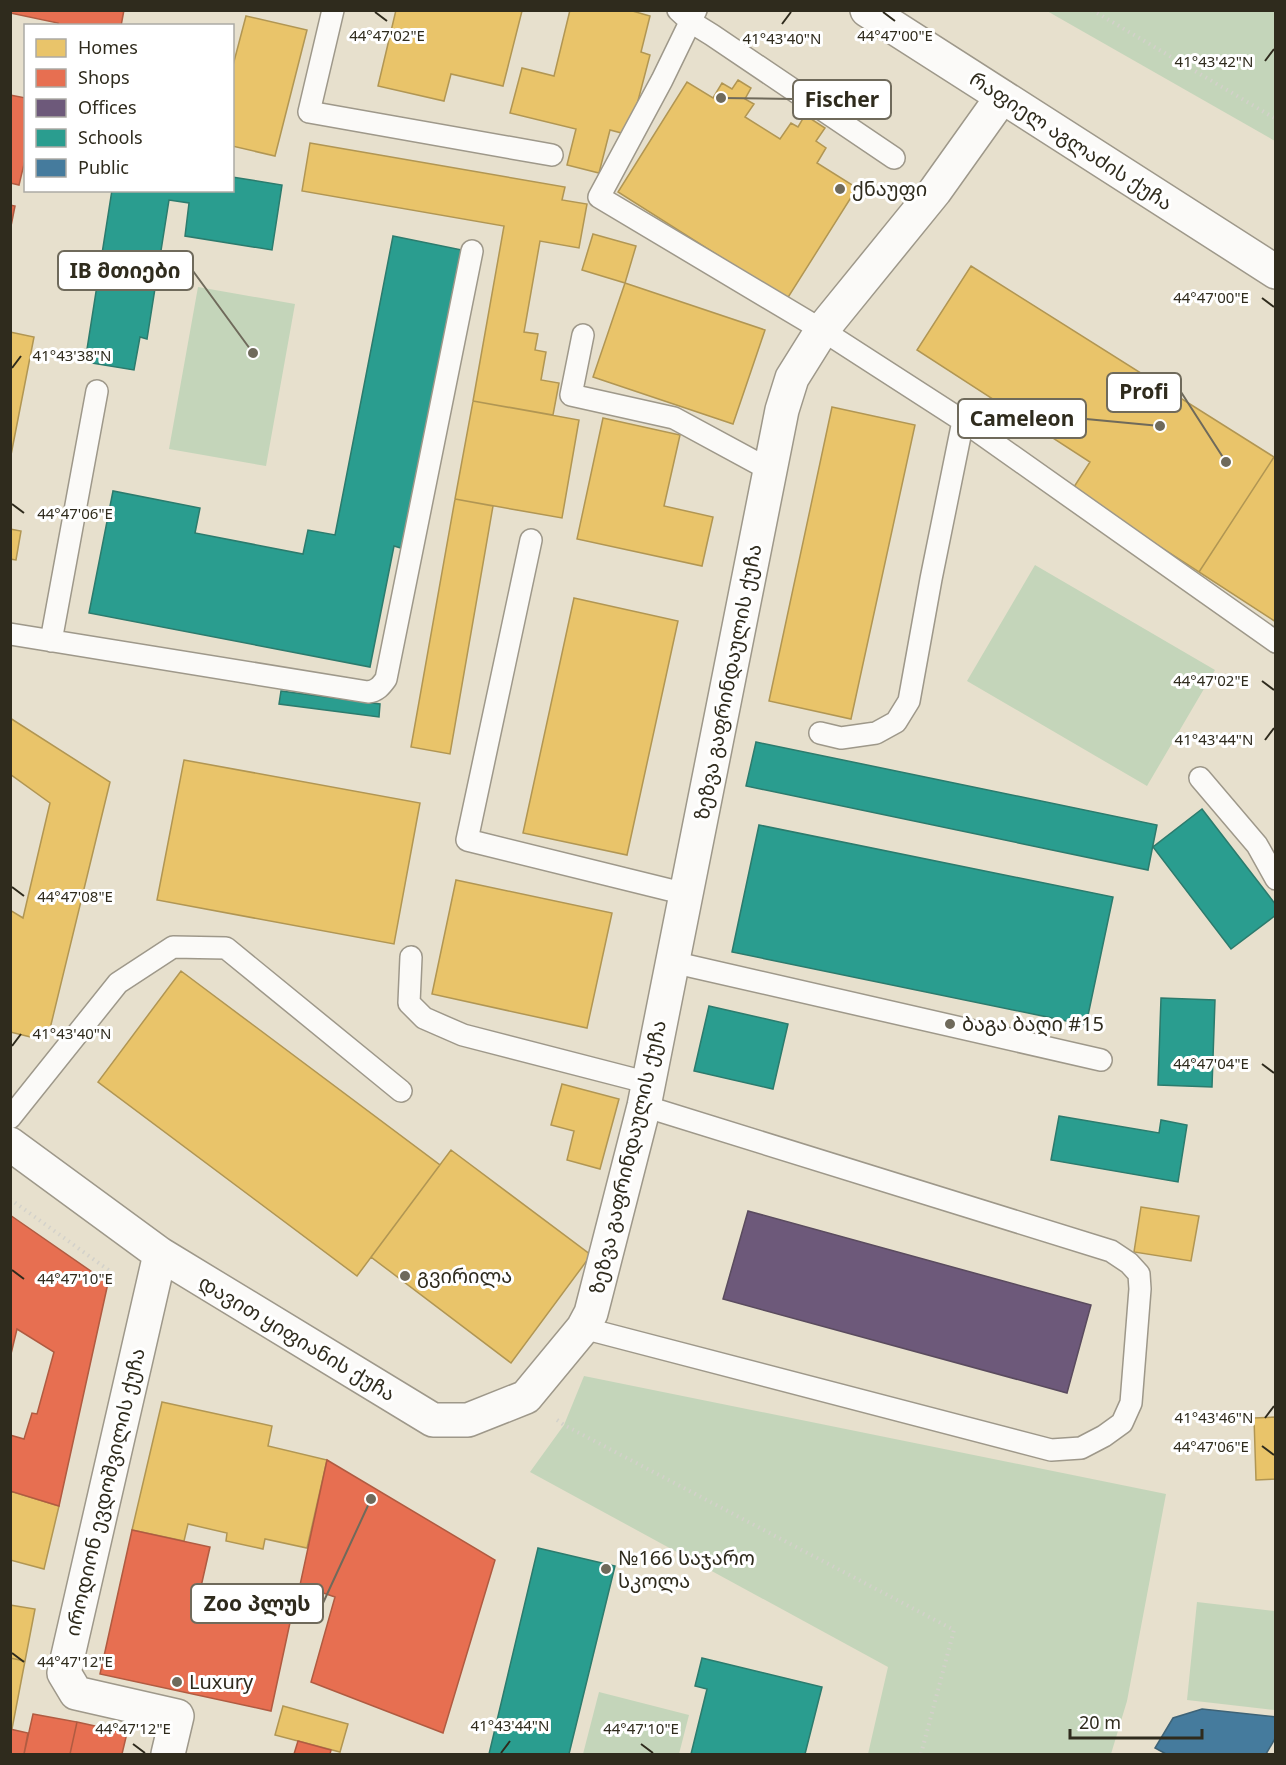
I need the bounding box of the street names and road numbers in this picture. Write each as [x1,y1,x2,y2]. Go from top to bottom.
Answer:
street label: რაფიელ აგლაძის ქუჩა [965,65,1178,216]
street label: ზეზვა გაფრინდაულის ქუჩა [688,542,767,822]
street label: ზეზვა გაფრინდაულის ქუჩა [583,1017,672,1296]
street label: დავით ყიფიანის ქუჩა [194,1268,400,1407]
street label: იროდიონ ევდოშვილის ქუჩა [58,1345,151,1639]

